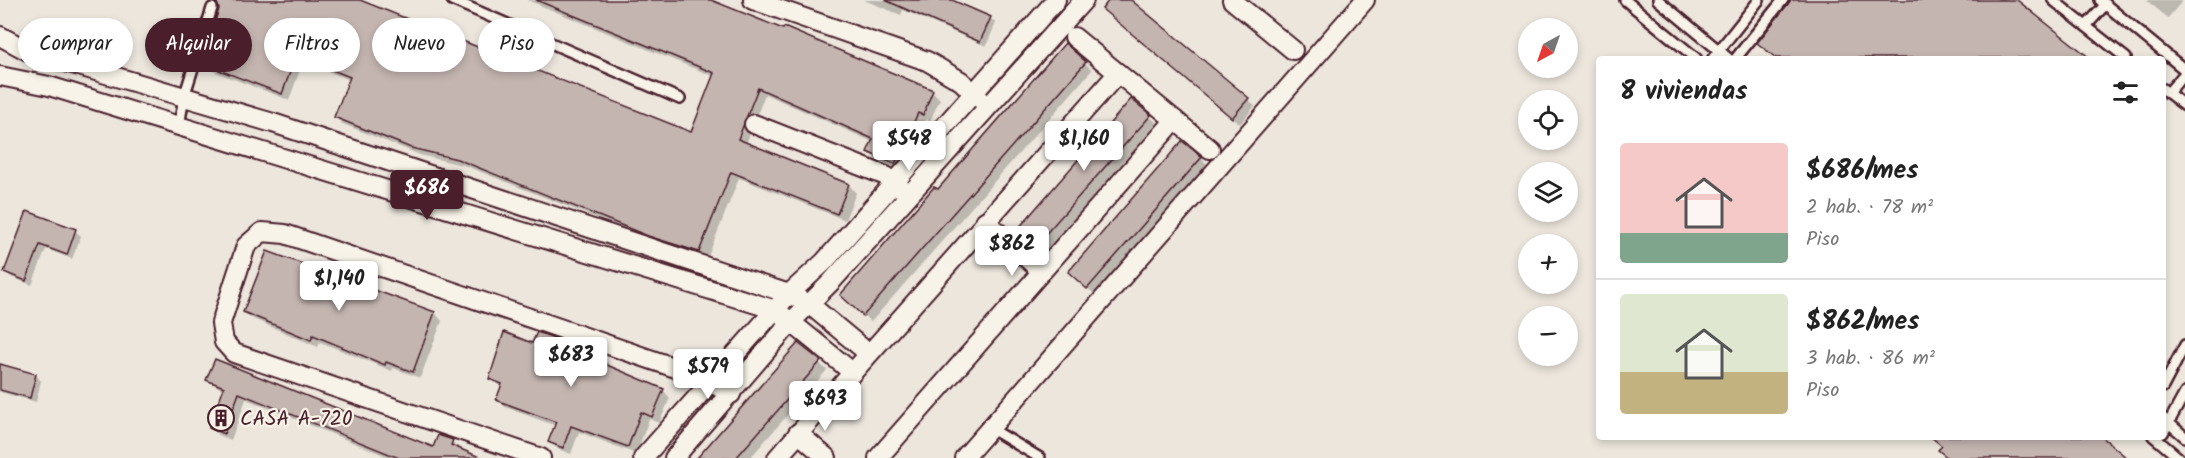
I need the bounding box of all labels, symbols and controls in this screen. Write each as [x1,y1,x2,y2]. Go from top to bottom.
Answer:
chip: Comprar [18,18,133,72]
chip: Alquilar [145,18,252,72]
chip: Filtros [264,18,360,72]
chip: Nuevo [372,18,466,72]
chip: Piso [478,18,555,72]
north arrow [1518,18,1578,78]
map controls [1518,18,1578,366]
text: 8 viviendas [1620,71,1747,113]
icon: filters [2109,76,2142,109]
button: locate [1518,90,1578,150]
pin: $548 [873,121,945,172]
pin: $1,160 [1035,121,1133,172]
text: $548 [887,124,931,156]
text: $1,160 [1059,124,1109,156]
text: $686/mes [1806,150,1918,192]
button: layers [1518,162,1578,222]
icon: home [1668,167,1740,239]
pin: $686 [391,170,463,221]
text: $686 [404,173,450,205]
text: 2 hab. · 78 m² [1806,192,1933,224]
text: Piso [1806,224,1839,256]
pin: $862 [976,226,1048,277]
text: $862 [989,229,1035,261]
button: + [1518,234,1578,294]
pin: $1,140 [290,261,388,312]
text: $1,140 [314,264,364,296]
text: $862/mes [1806,301,1919,343]
button: − [1518,306,1578,366]
icon: home [1668,318,1740,390]
pin: $683 [535,337,607,388]
text: $683 [548,340,594,372]
text: 3 hab. · 86 m² [1806,343,1935,375]
pin: $579 [672,349,744,400]
text: $579 [687,352,729,384]
text: Piso [1806,375,1839,407]
pin: $693 [789,381,861,432]
text: $693 [803,384,847,416]
building icon: CASA A-720 [206,403,236,433]
place label: CASA A-720 [240,403,352,436]

